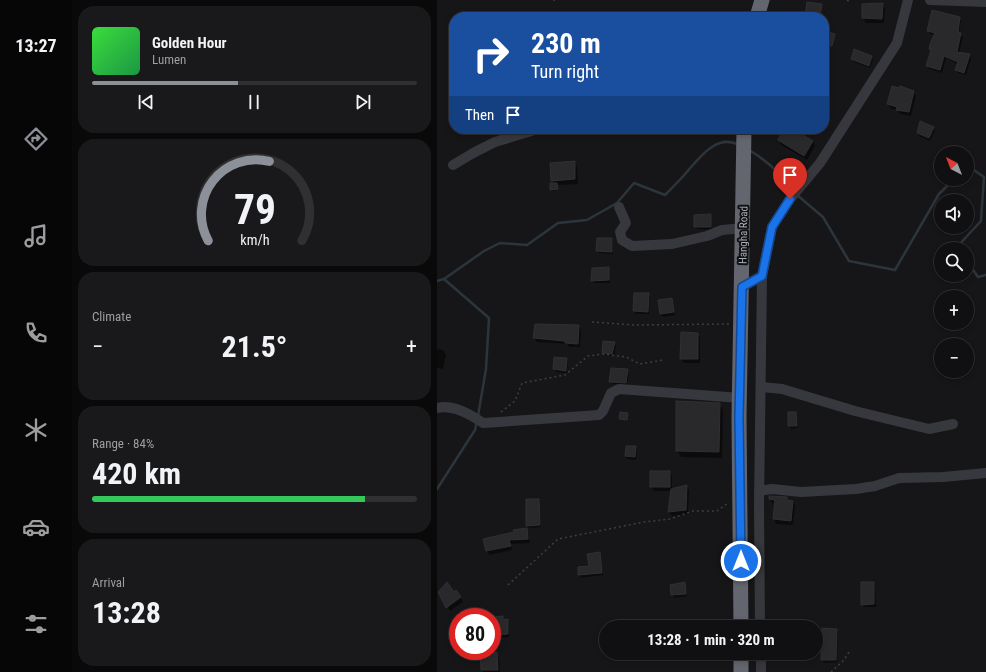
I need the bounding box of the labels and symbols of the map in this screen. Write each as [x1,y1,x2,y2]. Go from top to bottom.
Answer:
north arrow [934,146,974,186]
pin [773,158,807,199]
street label: Hangha Road [736,206,751,264]
position arrow [720,540,762,582]
speed limit sign: 80 [449,608,501,660]

